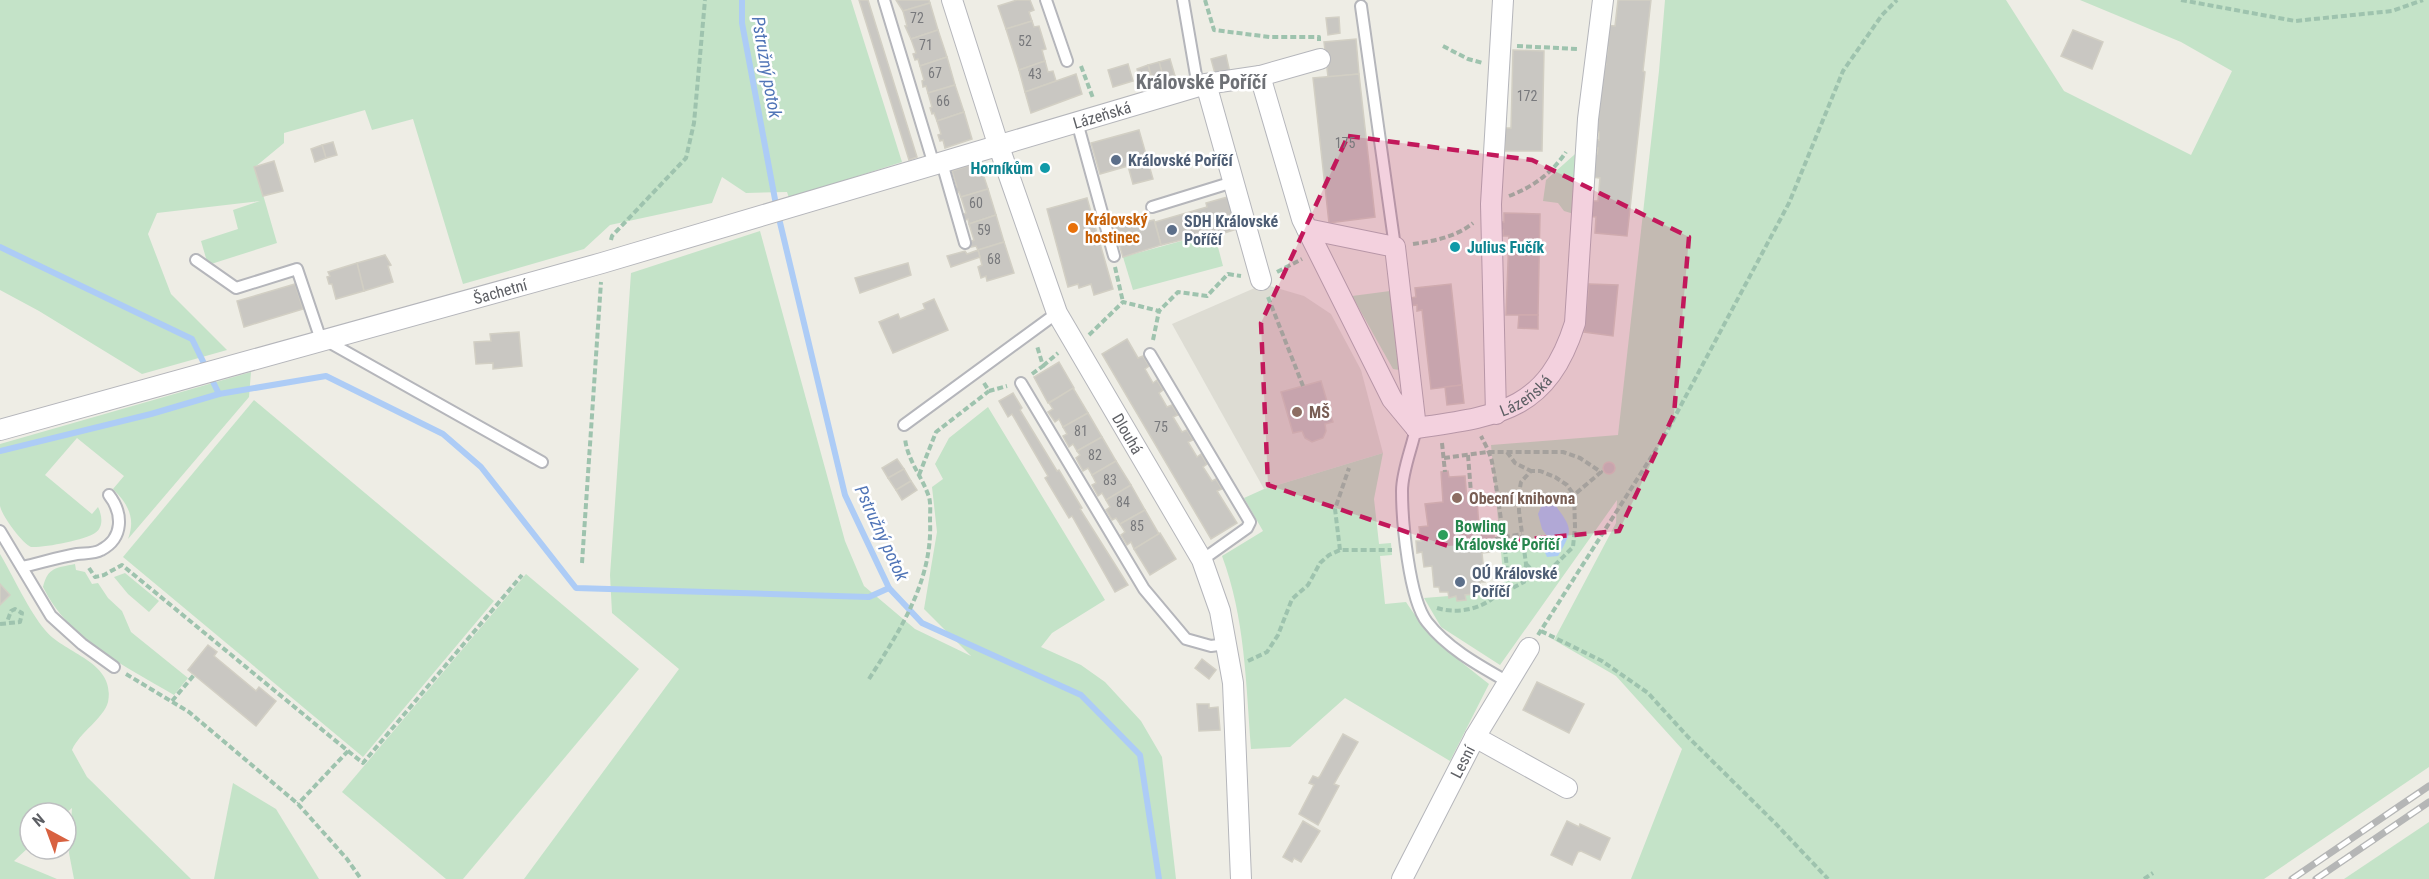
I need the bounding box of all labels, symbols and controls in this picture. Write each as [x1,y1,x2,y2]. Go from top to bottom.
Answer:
house number: 72 [910,10,924,26]
water label: Pstružný potok [748,14,786,121]
house number: 52 [1018,33,1032,49]
house number: 71 [919,37,933,53]
house number: 67 [928,65,942,81]
house number: 43 [1028,66,1042,82]
district label: Královské Poříčí [1136,70,1268,94]
house number: 172 [1517,88,1537,104]
house number: 66 [936,93,950,109]
street label: Lázeňská [1070,97,1133,132]
house number: 175 [1335,135,1355,151]
place label: Královské Poříčí [1128,151,1234,170]
marker: Královské Poříčí [1109,153,1123,167]
place label: Horníkům [970,159,1033,178]
marker: Horníkům [1038,161,1052,175]
house number: 60 [969,195,983,211]
place label: Královský hostinec [1085,210,1148,247]
place label: SDH Královské Poříčí [1184,212,1278,249]
marker: Královský hostinec [1066,221,1080,235]
house number: 59 [977,222,991,238]
marker: SDH Královské Poříčí [1165,223,1179,237]
place label: Julius Fučík [1467,238,1544,257]
marker: Julius Fučík [1448,240,1462,254]
house number: 68 [987,251,1001,267]
street label: Šachetní [471,274,530,308]
street label: Lázeňská [1497,371,1556,420]
place label: MŠ [1309,403,1330,422]
marker: MŠ [1290,405,1304,419]
street label: Dlouhá [1108,410,1147,457]
house number: 75 [1154,419,1168,435]
house number: 81 [1074,423,1088,439]
house number: 82 [1088,447,1102,463]
house number: 83 [1103,472,1117,488]
water label: Pstružný potok [851,482,914,585]
place label: Obecní knihovna [1469,489,1576,508]
marker: Obecní knihovna [1450,491,1464,505]
house number: 84 [1116,494,1130,510]
place label: Bowling Královské Poříčí [1455,517,1561,554]
house number: 85 [1130,518,1144,534]
marker: Bowling Královské Poříčí [1436,528,1450,542]
place label: OÚ Královské Poříčí [1472,564,1558,601]
marker: OÚ Královské Poříčí [1453,575,1467,589]
street label: Lesní [1446,741,1479,781]
north arrow [18,801,78,861]
text: N [29,810,48,830]

